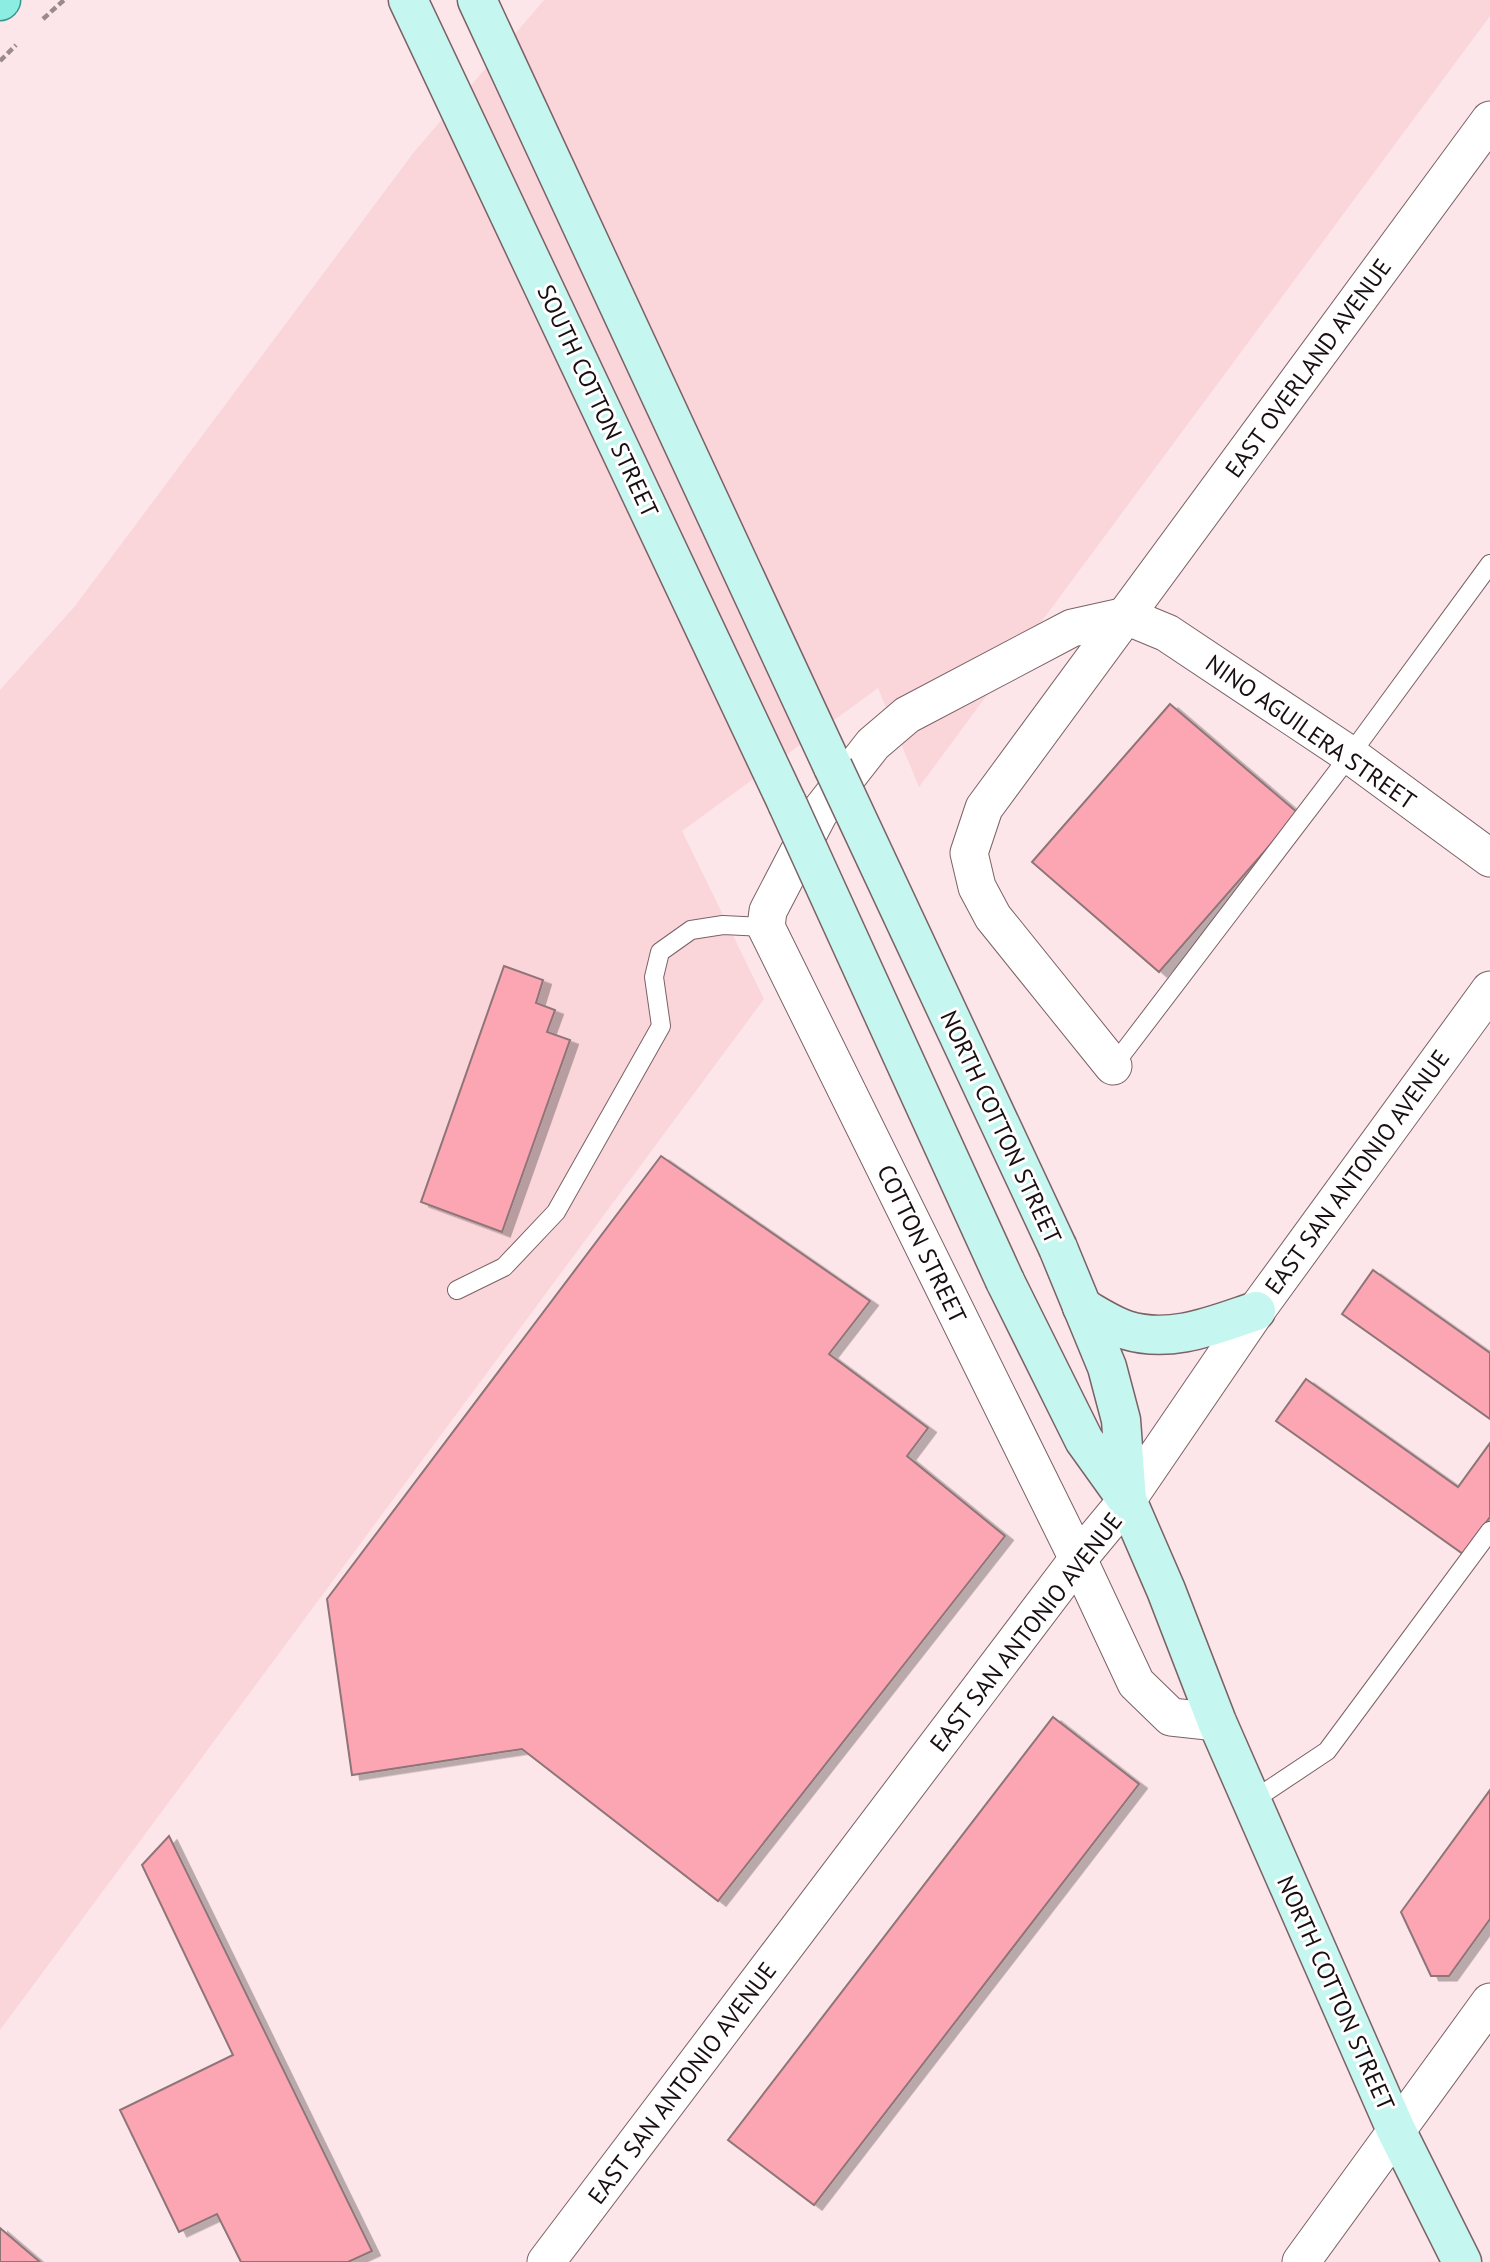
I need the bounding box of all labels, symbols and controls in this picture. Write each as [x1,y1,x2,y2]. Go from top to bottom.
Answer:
street label: EAST OVERLAND AVENUE [1218,252,1398,484]
street label: SOUTH COTTON STREET [530,280,666,522]
street label: NINO AGUILERA STREET [1200,648,1422,816]
street label: NORTH COTTON STREET [933,1005,1069,1249]
street label: EAST SAN ANTONIO AVENUE [1258,1044,1456,1300]
street label: COTTON STREET [870,1160,974,1328]
street label: EAST SAN ANTONIO AVENUE [923,1506,1129,1758]
street label: NORTH COTTON STREET [1270,1871,1402,2115]
street label: EAST SAN ANTONIO AVENUE [581,1956,783,2210]

